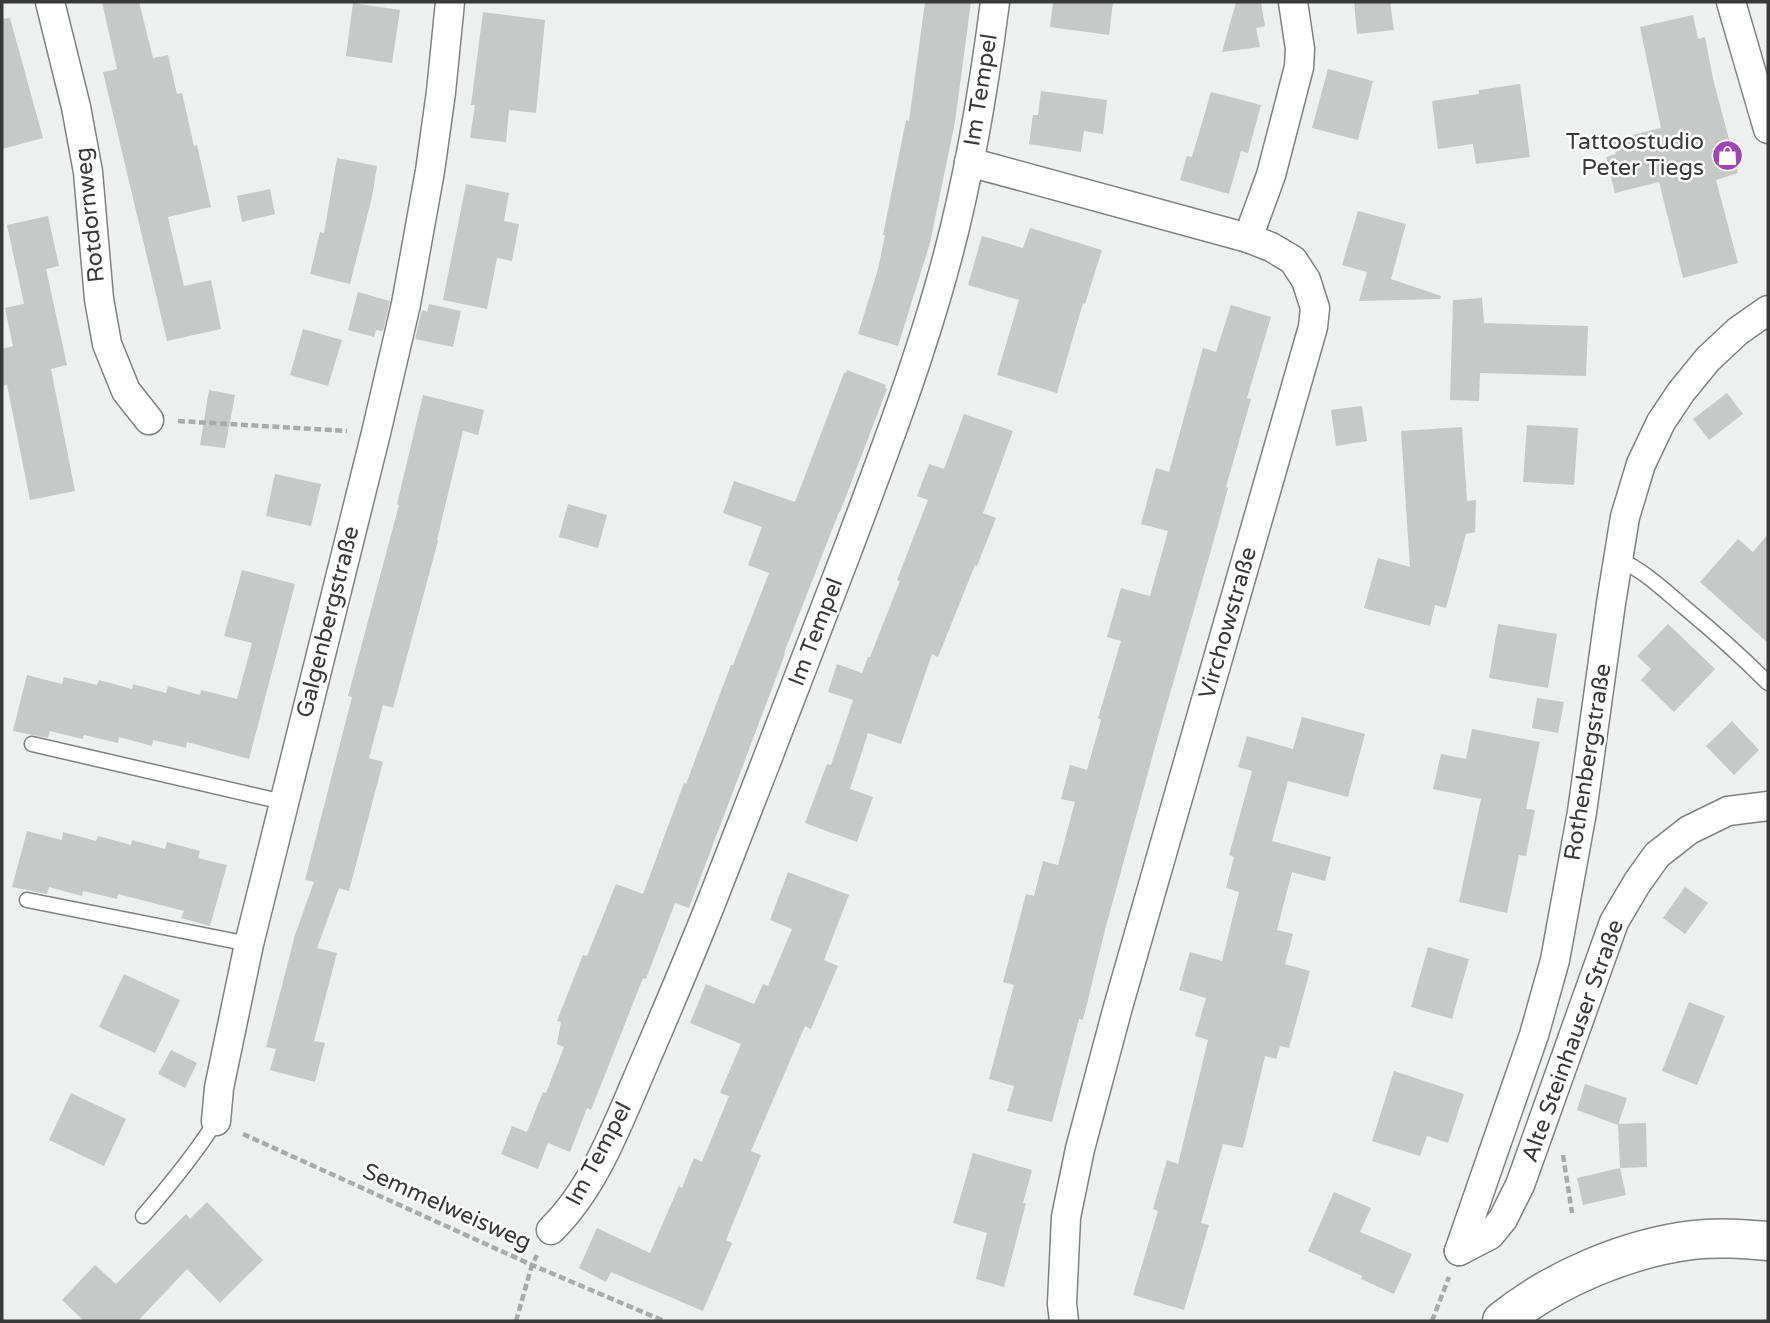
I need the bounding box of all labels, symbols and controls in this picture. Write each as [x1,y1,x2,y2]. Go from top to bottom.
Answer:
street label: Im Tempel [958,32,1004,148]
place label: Tattoostudio Peter Tiegs [1566,128,1704,182]
shop icon: Tattoostudio Peter Tiegs [1710,138,1744,172]
street label: Rotdornweg [69,146,111,284]
street label: Galgenbergstraße [291,523,365,721]
street label: Virchowstraße [1193,544,1263,702]
street label: Im Tempel [783,574,849,690]
street label: Rothenbergstraße [1559,661,1617,863]
street label: Alte Steinhauser Straße [1516,916,1630,1166]
street label: Im Tempel [560,1097,638,1211]
street label: Semmelweisweg [358,1157,536,1257]

